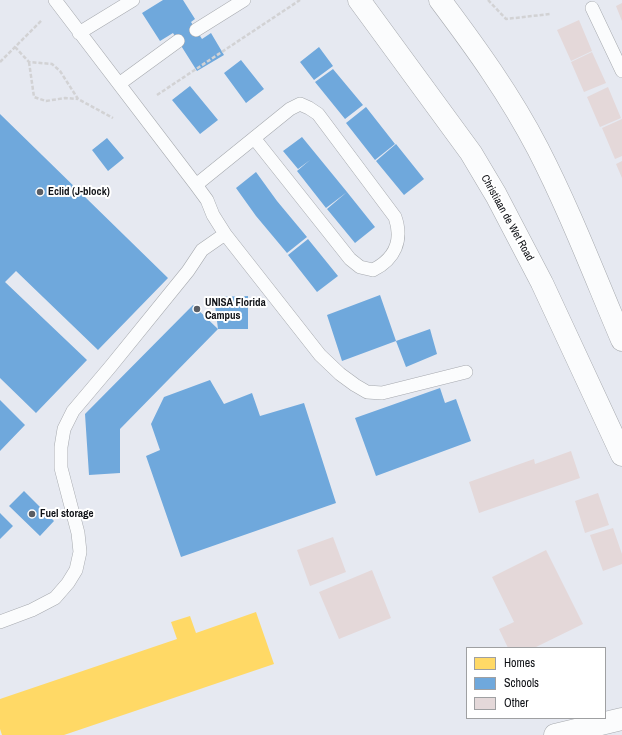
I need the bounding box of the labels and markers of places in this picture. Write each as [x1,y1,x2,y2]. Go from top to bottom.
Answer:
place label: Eclid (J-block) [48,185,110,199]
marker: Eclid (J-block) [35,187,45,197]
place label: UNISA Florida Campus [205,296,266,322]
marker: UNISA Florida Campus [192,304,202,314]
place label: Fuel storage [40,507,94,521]
marker: Fuel storage [27,509,37,519]

